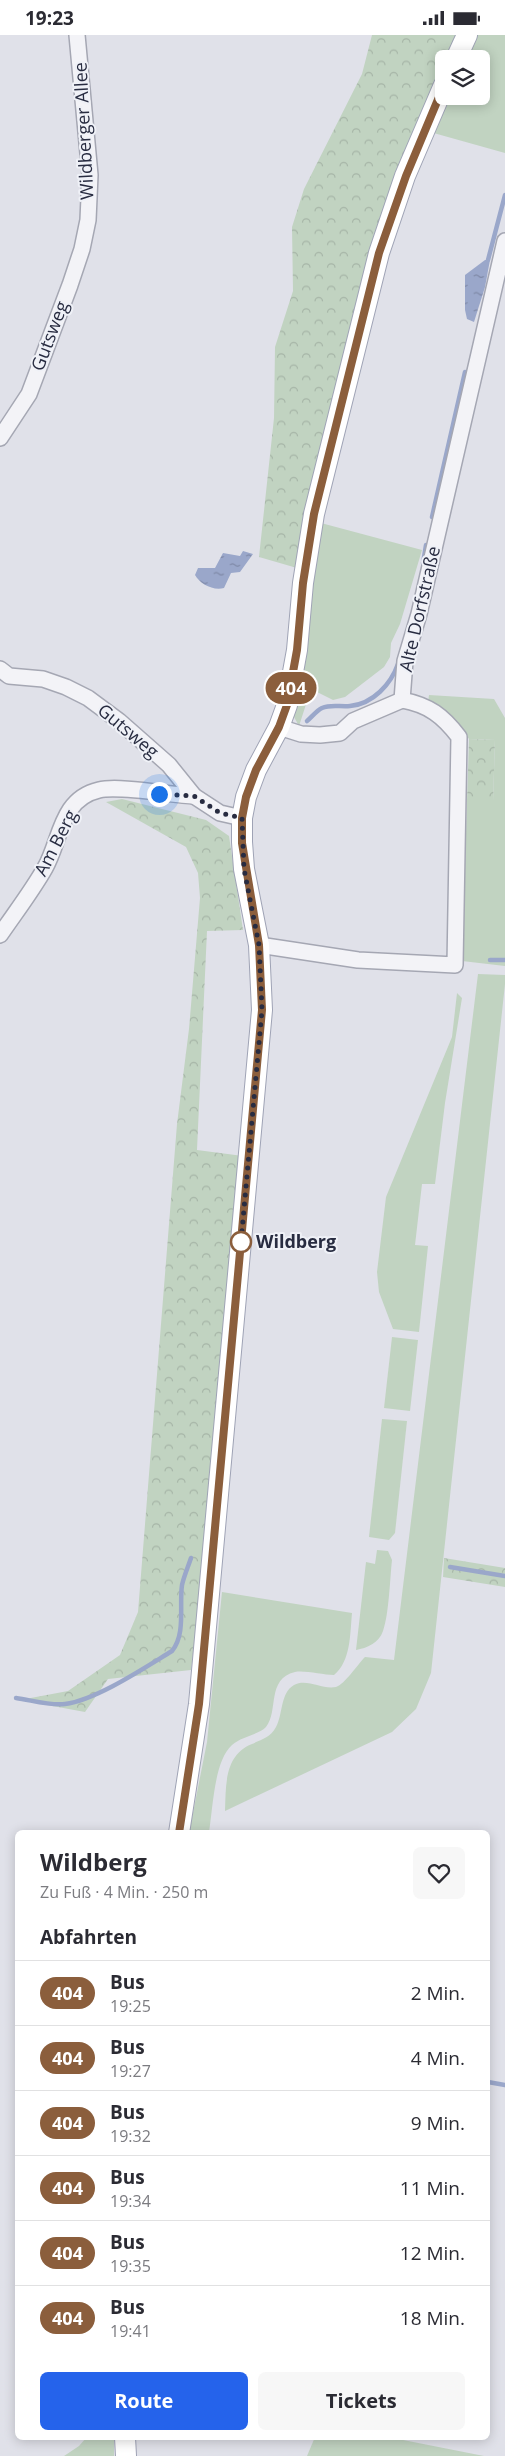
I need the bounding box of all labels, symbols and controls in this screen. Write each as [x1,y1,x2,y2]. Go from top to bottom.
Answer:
text: 19:23 [25,5,74,31]
map controls [435,50,490,105]
button: layers [435,50,490,105]
street label: Wildberger Allee [67,62,99,200]
street label: Gutsweg [25,297,73,374]
street label: Alte Dorfstraße [393,544,445,674]
line badge: 404 [262,672,320,704]
text: 404 [276,676,306,700]
street label: Gutsweg [93,698,164,763]
your location [147,782,172,807]
street label: Am Berg [28,805,82,880]
place label: Wildberg [256,1229,336,1253]
marker: Wildberg [230,1231,252,1253]
text: Wildberg [40,1845,147,1878]
button: heart [413,1847,465,1899]
text: Zu Fuß · 4 Min. · 250 m [40,1881,208,1903]
text: Abfahrten [40,1924,137,1950]
text: Bus [110,1969,145,1995]
text: 2 Min. [411,1980,465,2006]
text: 404 [52,1981,83,2005]
text: 19:25 [110,1995,151,2017]
text: Bus [110,2034,145,2060]
text: 4 Min. [411,2045,465,2071]
text: 404 [52,2046,83,2070]
text: 19:27 [110,2060,151,2082]
text: Bus [110,2099,145,2125]
text: 9 Min. [411,2110,465,2136]
text: 404 [52,2111,83,2135]
text: 19:32 [110,2125,151,2147]
text: Bus [110,2164,145,2190]
text: 11 Min. [400,2175,465,2201]
text: 404 [52,2176,83,2200]
text: 19:34 [110,2190,151,2212]
text: Bus [110,2229,145,2255]
text: 12 Min. [400,2240,465,2266]
text: 404 [52,2241,83,2265]
text: 19:35 [110,2255,151,2277]
text: Bus [110,2294,145,2320]
text: 18 Min. [400,2305,465,2331]
text: 404 [52,2306,83,2330]
text: 19:41 [110,2320,151,2342]
button: Route [40,2372,248,2430]
button: Tickets [258,2372,465,2430]

